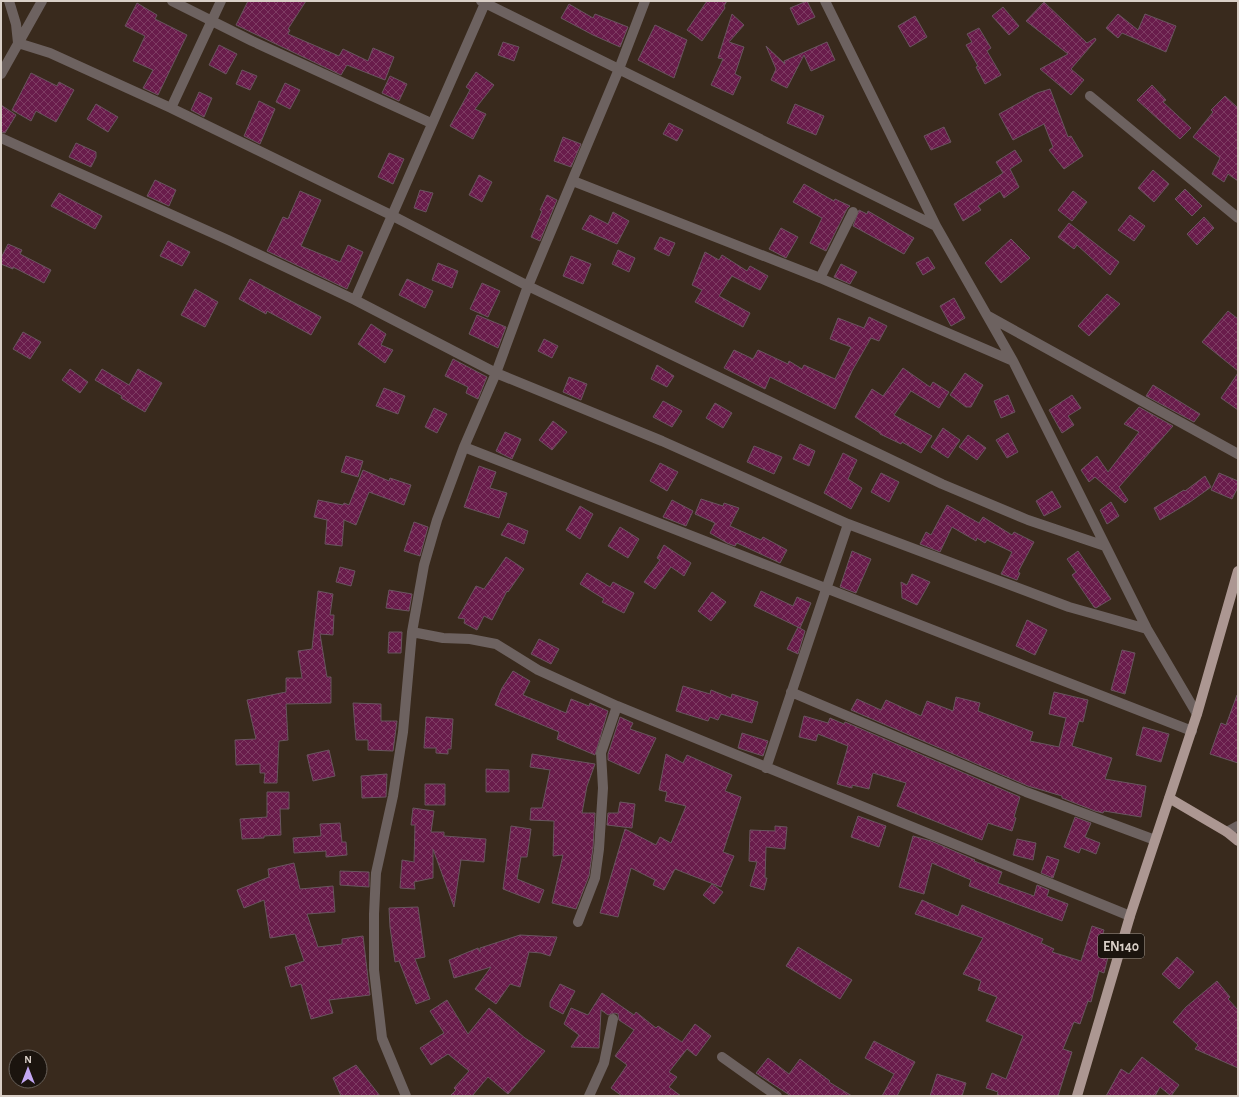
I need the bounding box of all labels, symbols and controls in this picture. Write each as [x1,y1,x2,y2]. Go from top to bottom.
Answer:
road number: EN140 [1098,934,1144,958]
north arrow [8,1049,48,1089]
text: N [24,1054,32,1065]

